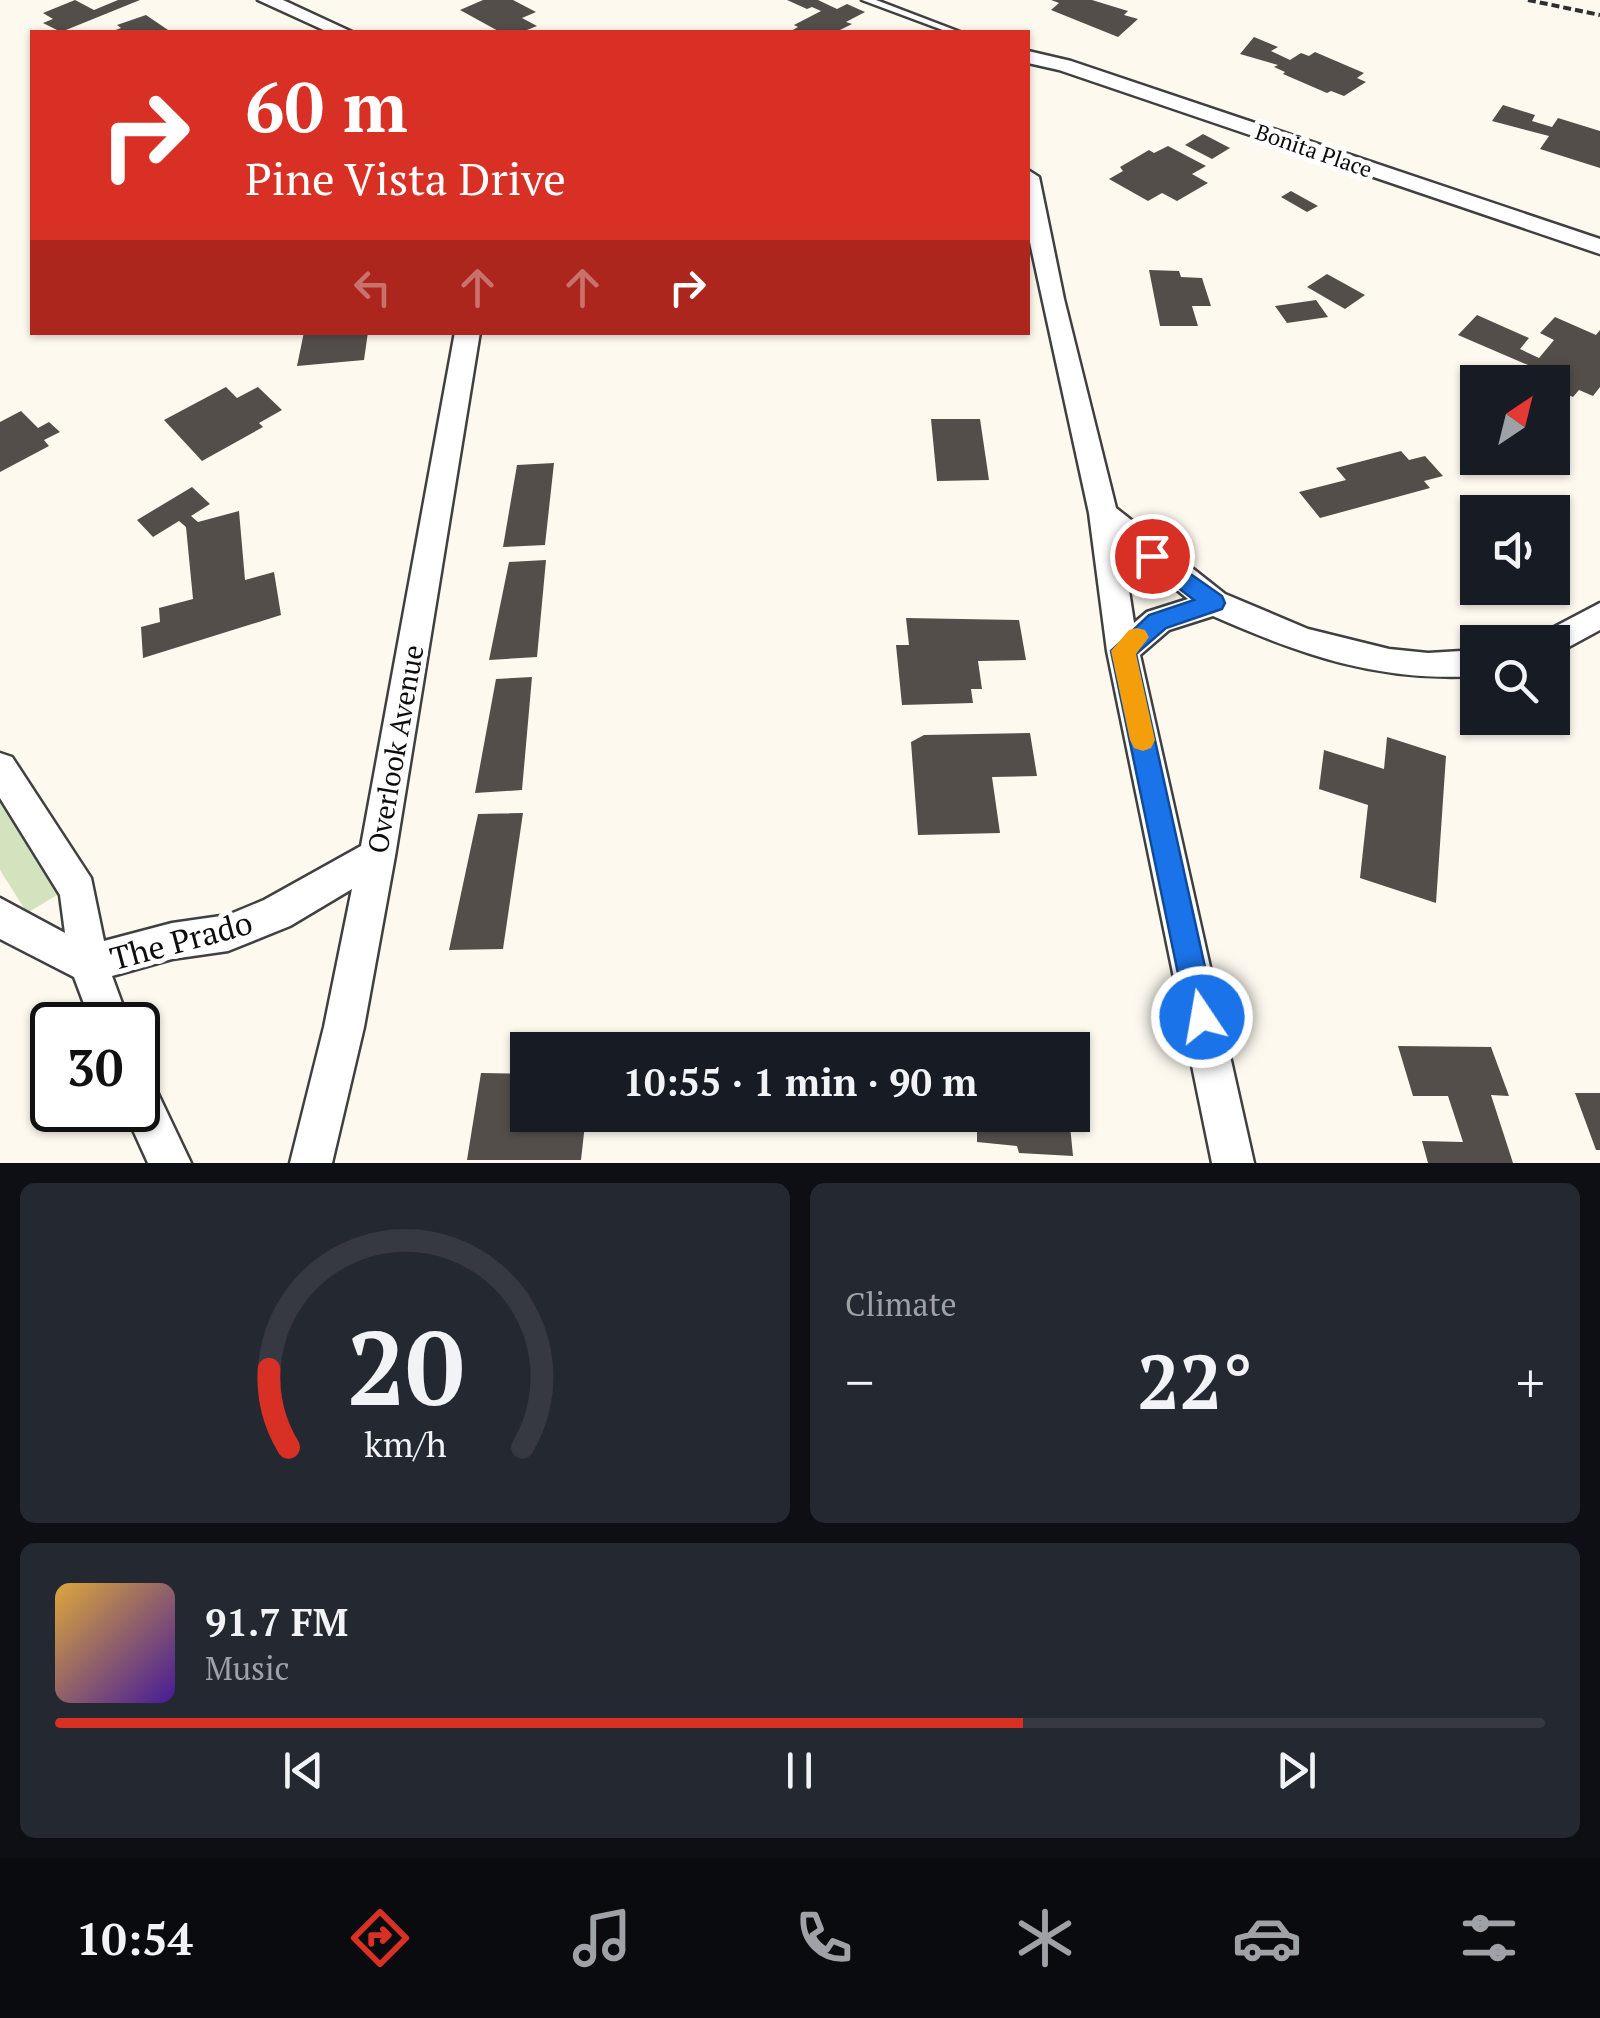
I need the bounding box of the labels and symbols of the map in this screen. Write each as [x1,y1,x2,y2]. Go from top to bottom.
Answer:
street label: Bonita Place [1252,116,1376,184]
north arrow [1460,365,1570,475]
pin [1110,514,1195,599]
street label: Overlook Avenue [358,642,432,856]
street label: The Prado [105,901,257,979]
position arrow [1150,965,1254,1069]
speed limit sign: 30 [30,1002,160,1132]

